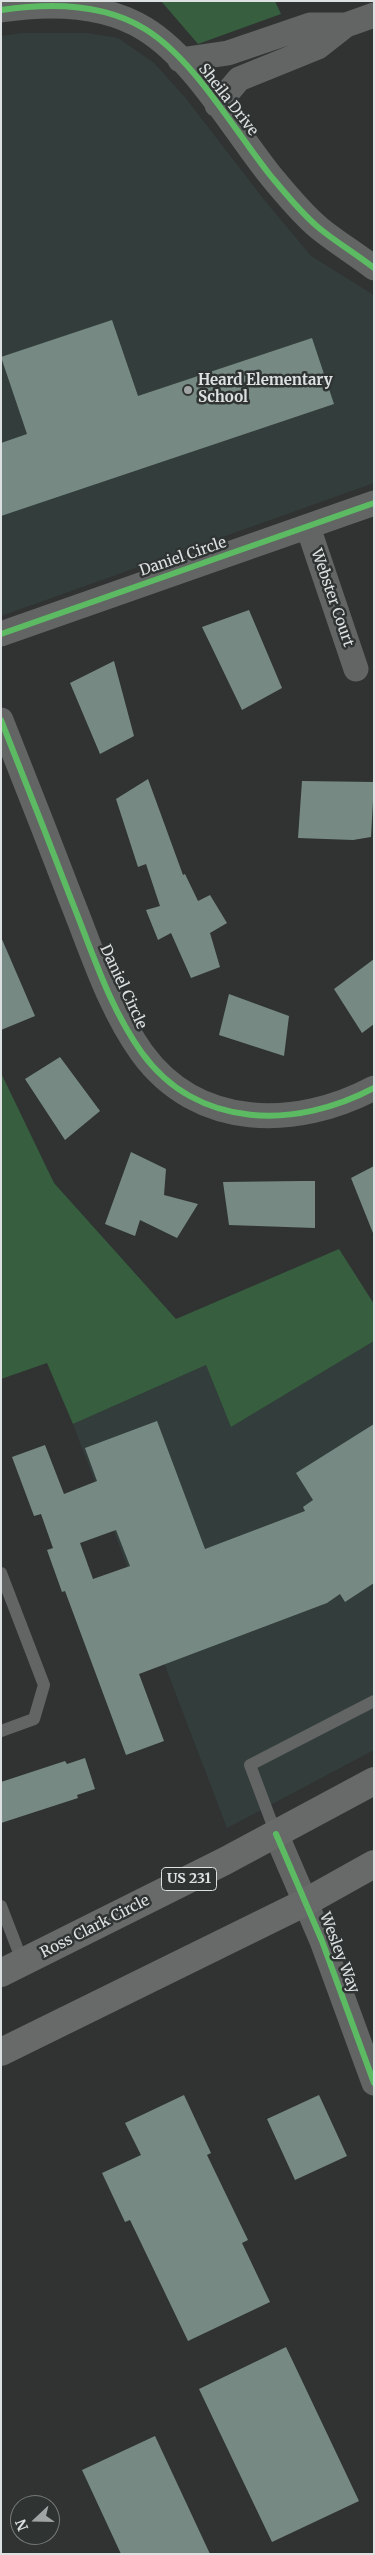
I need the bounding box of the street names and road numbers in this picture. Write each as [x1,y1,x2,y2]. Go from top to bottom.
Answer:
street label: Sheila Drive [194,60,262,140]
street label: Daniel Circle [137,534,229,580]
street label: Webster Court [307,547,357,649]
street label: Daniel Circle [96,942,150,1032]
road number: US 231 [162,1868,216,1890]
street label: Ross Clark Circle [37,1892,153,1962]
street label: Wesley Way [315,1910,363,1996]

